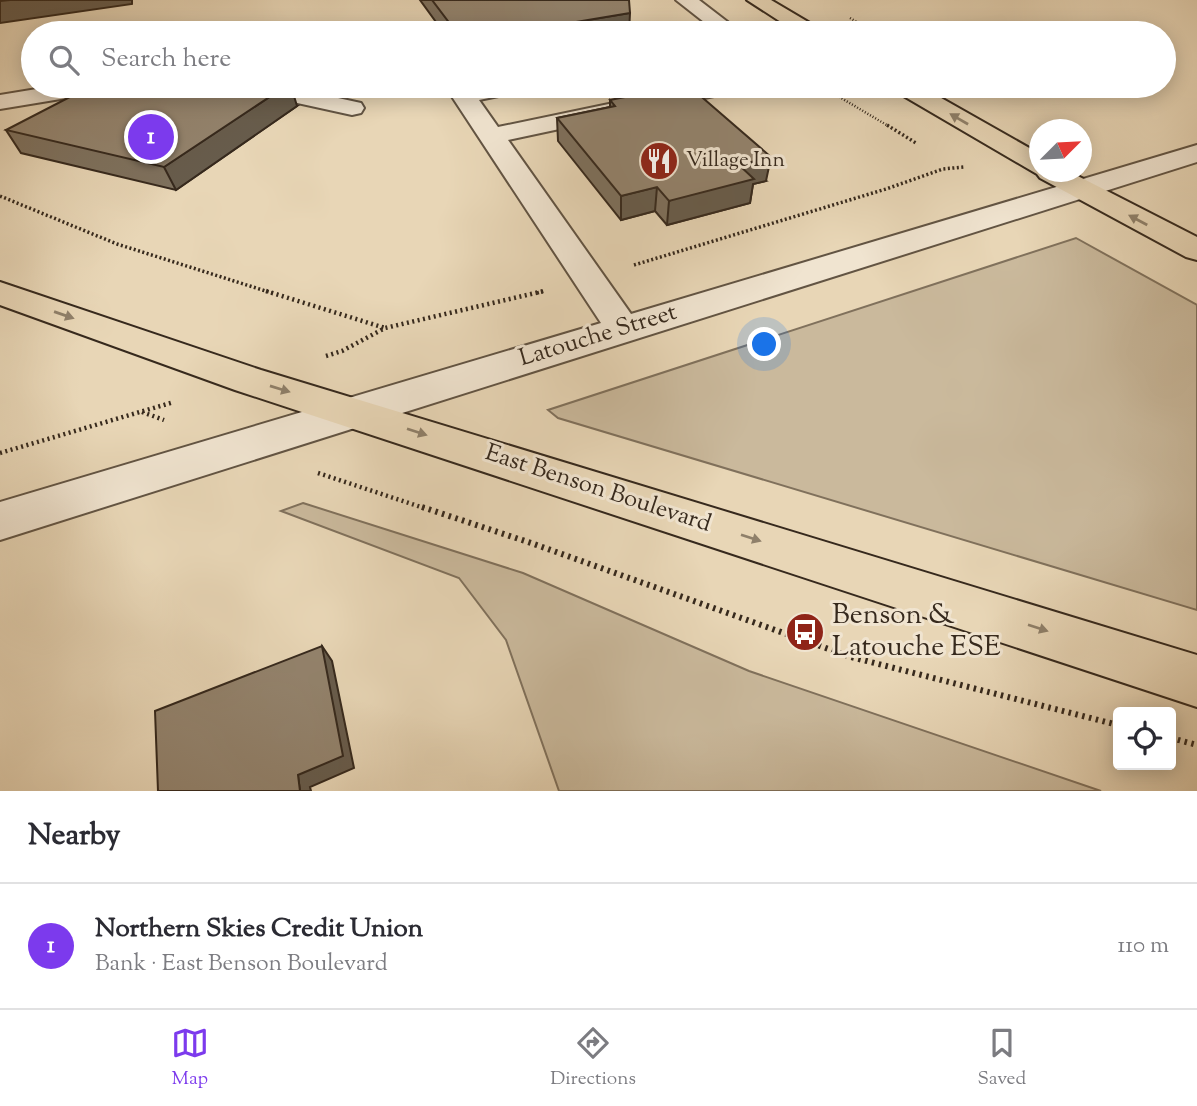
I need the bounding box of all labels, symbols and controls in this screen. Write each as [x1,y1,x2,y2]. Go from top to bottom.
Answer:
search box [21,21,1176,98]
icon: search [45,41,83,79]
text: Search here [101,41,231,78]
pin: 1 [128,111,174,163]
one-way arrow [950,112,969,125]
north arrow [1029,119,1092,182]
restaurant icon: Village Inn [638,140,680,182]
place label: Village Inn [686,146,785,176]
one-way arrow [1128,214,1148,225]
street label: Latouche Street [515,296,681,376]
one-way arrow [54,310,75,321]
your location [747,327,781,361]
one-way arrow [269,385,290,395]
one-way arrow [407,428,428,438]
street label: East Benson Boulevard [481,436,716,542]
one-way arrow [740,533,761,543]
place label: Benson & Latouche ESE [832,596,1001,668]
bus stop icon: Benson & Latouche ESE [784,611,826,653]
one-way arrow [1027,624,1048,634]
map controls [1113,707,1176,770]
button: locate [1113,707,1176,770]
text: Nearby [28,815,120,858]
text: Northern Skies Credit Union [95,911,423,948]
text: 1 [47,930,55,963]
text: 110 m [1118,930,1169,963]
text: Bank · East Benson Boulevard [95,948,388,981]
tab: Map [171,1024,209,1093]
tab: Directions [550,1024,636,1093]
tab: Saved [977,1024,1026,1093]

